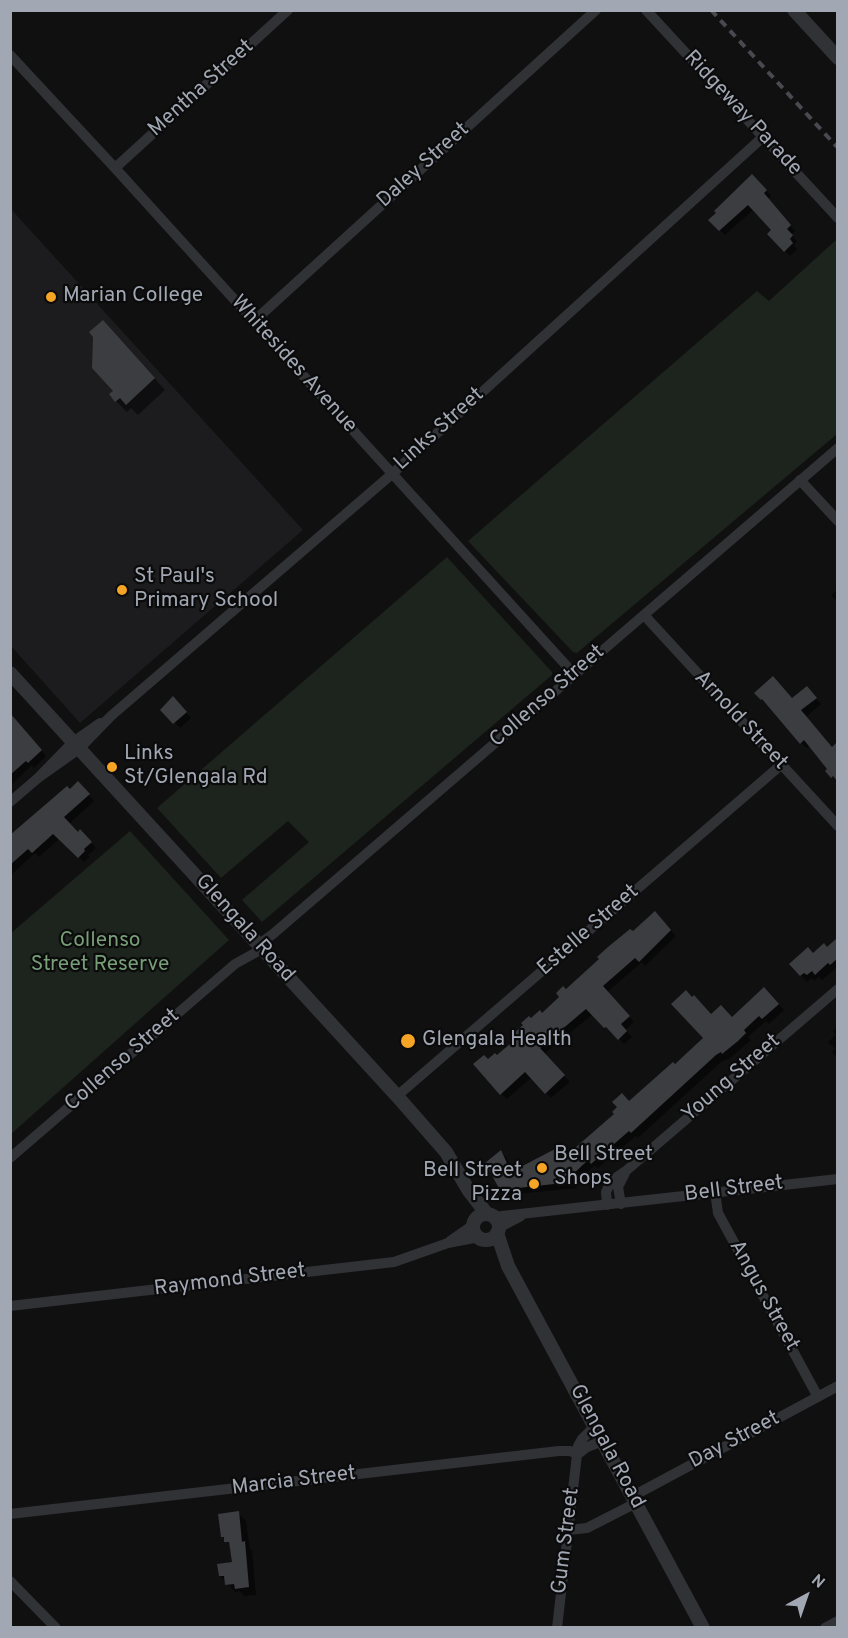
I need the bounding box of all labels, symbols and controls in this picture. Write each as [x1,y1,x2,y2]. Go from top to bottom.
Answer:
street label: Mentha Street [144,35,260,143]
street label: Ridgeway Parade [678,46,806,182]
street label: Daley Street [373,118,475,214]
place label: Marian College [63,284,203,310]
marker: Marian College [44,290,58,304]
street label: Whitesides Avenue [225,291,361,439]
street label: Links Street [390,383,490,477]
place label: St Paul's Primary School [134,565,278,615]
marker: St Paul's Primary School [115,583,129,597]
street label: Collenso Street [485,640,611,754]
street label: Arnold Street [688,666,792,776]
place label: Links St/Glengala Rd [124,742,268,792]
marker: Links St/Glengala Rd [105,760,119,774]
street label: Glengala Road [189,870,299,988]
street label: Estelle Street [533,880,645,982]
park label: Collenso Street Reserve [31,929,169,979]
street label: Collenso Street [60,1004,186,1118]
place label: Glengala Health [422,1028,572,1054]
street label: Young Street [678,1030,786,1128]
marker: Glengala Health [399,1032,417,1050]
place label: Bell Street Shops [554,1143,653,1193]
place label: Bell Street Pizza [423,1159,522,1209]
marker: Bell Street Shops [535,1161,549,1175]
street label: Bell Street [683,1171,785,1209]
marker: Bell Street Pizza [527,1177,541,1191]
street label: Angus Street [722,1236,804,1356]
street label: Raymond Street [153,1259,307,1303]
street label: Glengala Road [563,1381,649,1513]
street label: Day Street [685,1407,785,1475]
street label: Marcia Street [231,1462,357,1502]
street label: Gum Street [548,1486,586,1596]
north arrow [776,1566,836,1626]
text: N [807,1571,828,1594]

